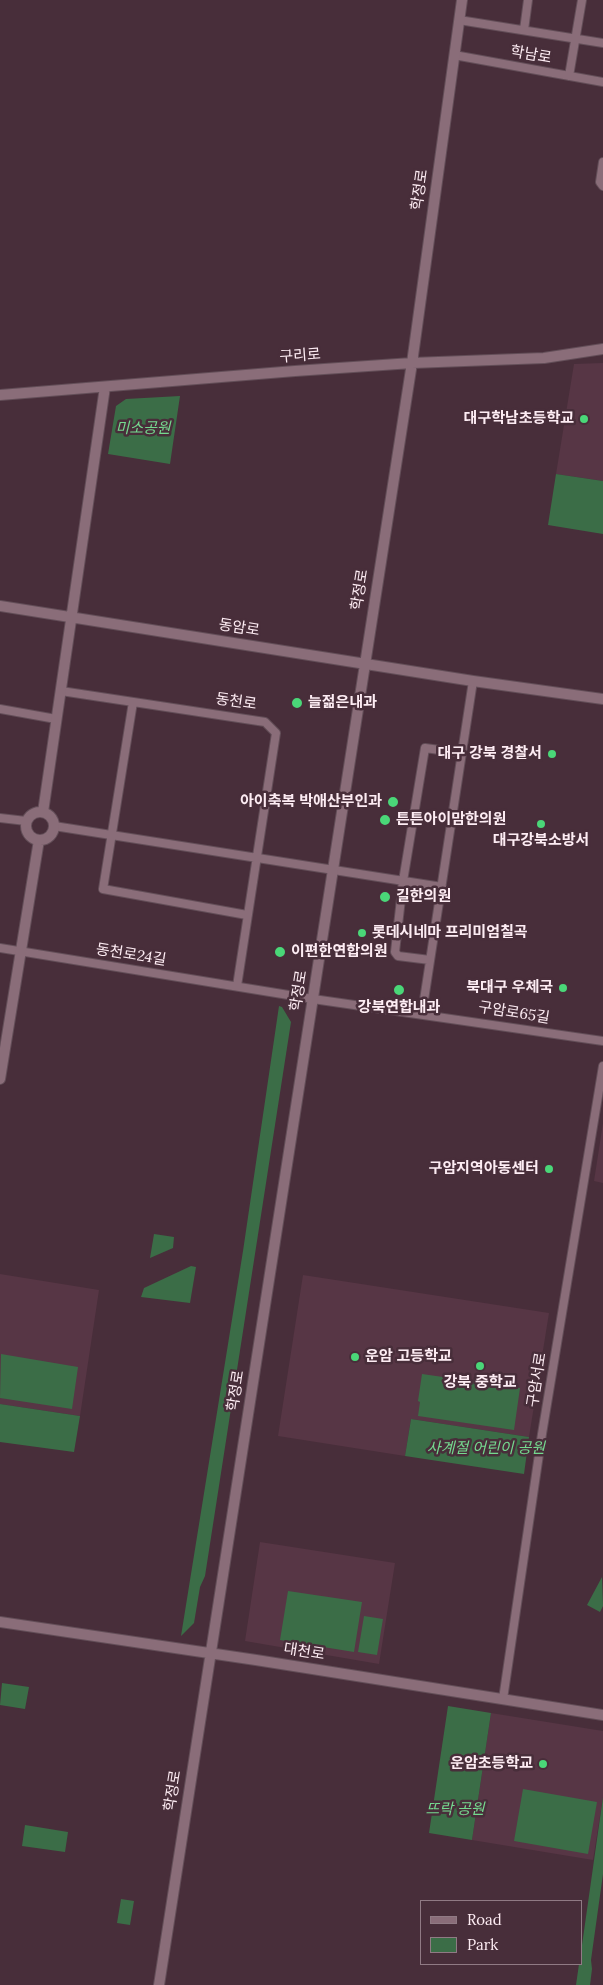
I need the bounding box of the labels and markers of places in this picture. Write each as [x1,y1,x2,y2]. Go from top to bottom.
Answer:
place label: 대구학남초등학교 [464,410,574,428]
marker: 대구학남초등학교 [578,413,590,425]
place label: 늘젊은내과 [308,694,377,712]
marker: 늘젊은내과 [290,696,304,710]
place label: 대구 강북 경찰서 [438,745,542,763]
marker: 대구 강북 경찰서 [546,748,558,760]
place label: 아이축복 박애산부인과 [240,793,382,811]
marker: 아이축복 박애산부인과 [386,795,400,809]
place label: 튼튼아이맘한의원 [396,811,506,829]
marker: 튼튼아이맘한의원 [378,813,392,827]
marker: 대구강북소방서 [535,818,547,830]
place label: 대구강북소방서 [493,832,589,850]
place label: 길한의원 [396,888,451,906]
marker: 길한의원 [378,890,392,904]
place label: 롯데시네마 프리미엄칠곡 [372,924,528,942]
marker: 롯데시네마 프리미엄칠곡 [356,927,368,939]
place label: 이편한연합의원 [291,943,388,961]
marker: 이편한연합의원 [273,945,287,959]
place label: 북대구 우체국 [466,979,553,997]
marker: 북대구 우체국 [557,982,569,994]
marker: 강북연합내과 [392,983,406,997]
place label: 강북연합내과 [358,999,440,1017]
place label: 구암지역아동센터 [429,1160,539,1178]
marker: 구암지역아동센터 [543,1163,555,1175]
place label: 운암 고등학교 [365,1348,452,1366]
marker: 운암 고등학교 [349,1351,361,1363]
marker: 강북 중학교 [474,1360,486,1372]
place label: 강북 중학교 [444,1374,516,1392]
place label: 운암초등학교 [450,1755,533,1773]
marker: 운암초등학교 [537,1758,549,1770]

